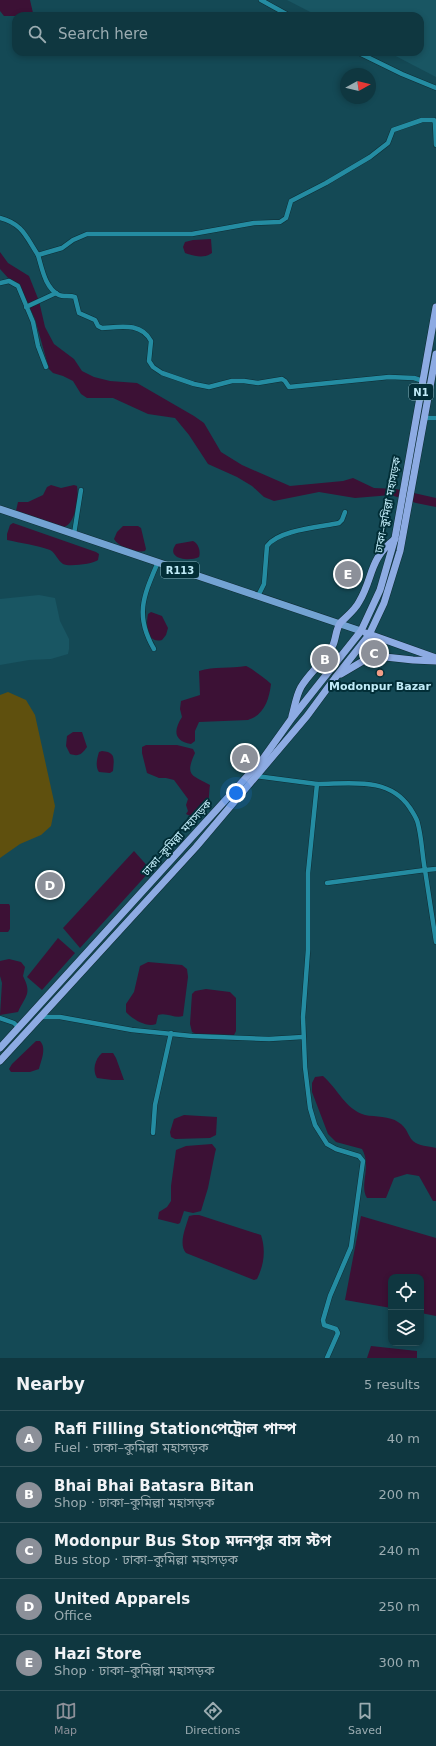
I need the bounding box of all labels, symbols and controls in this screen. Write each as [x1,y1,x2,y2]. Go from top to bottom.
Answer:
search box [12,12,424,56]
icon: search [26,23,48,45]
text: Search here [58,25,148,43]
north arrow [340,68,376,104]
road number: N1 [409,384,433,400]
street label: ঢাকা–কুমিল্লা মহাসড়ক [372,456,404,555]
pin: E [335,559,361,589]
road number: R113 [161,562,199,578]
pin: C [361,638,387,668]
pin: B [312,644,338,674]
marker: Modonpur Bazar [375,668,385,678]
place label: Modonpur Bazar [329,680,431,693]
pin: A [232,743,258,773]
your location [226,783,246,803]
street label: ঢাকা–কুমিল্লা মহাসড়ক [139,797,215,879]
pin: D [37,870,63,900]
map controls [388,1274,424,1346]
button: locate [388,1274,424,1310]
button: layers [388,1310,424,1346]
text: Nearby [16,1374,85,1394]
text: 5 results [364,1377,420,1392]
text: Rafi Filling Stationপেট্রোল পাম্প [54,1420,296,1438]
text: A [24,1431,34,1446]
text: 40 m [387,1431,420,1446]
text: Fuel · ঢাকা–কুমিল্লা মহাসড়ক [54,1440,208,1455]
text: Bhai Bhai Batasra Bitan [54,1477,254,1495]
text: B [24,1487,34,1502]
text: 200 m [378,1487,420,1502]
text: Shop · ঢাকা–কুমিল্লা মহাসড়ক [54,1495,214,1510]
text: Modonpur Bus Stop মদনপুর বাস স্টপ [54,1532,331,1550]
text: C [24,1543,34,1558]
text: 240 m [378,1543,420,1558]
text: Bus stop · ঢাকা–কুমিল্লা মহাসড়ক [54,1552,238,1567]
text: United Apparels [54,1590,190,1608]
text: D [24,1599,34,1614]
text: 250 m [378,1599,420,1614]
text: Office [54,1608,92,1623]
text: Hazi Store [54,1645,142,1663]
text: E [25,1655,33,1670]
text: 300 m [378,1655,420,1670]
text: Shop · ঢাকা–কুমিল্লা মহাসড়ক [54,1663,214,1678]
tab: Map [54,1700,77,1737]
tab: Directions [185,1700,240,1737]
tab: Saved [348,1700,382,1737]

